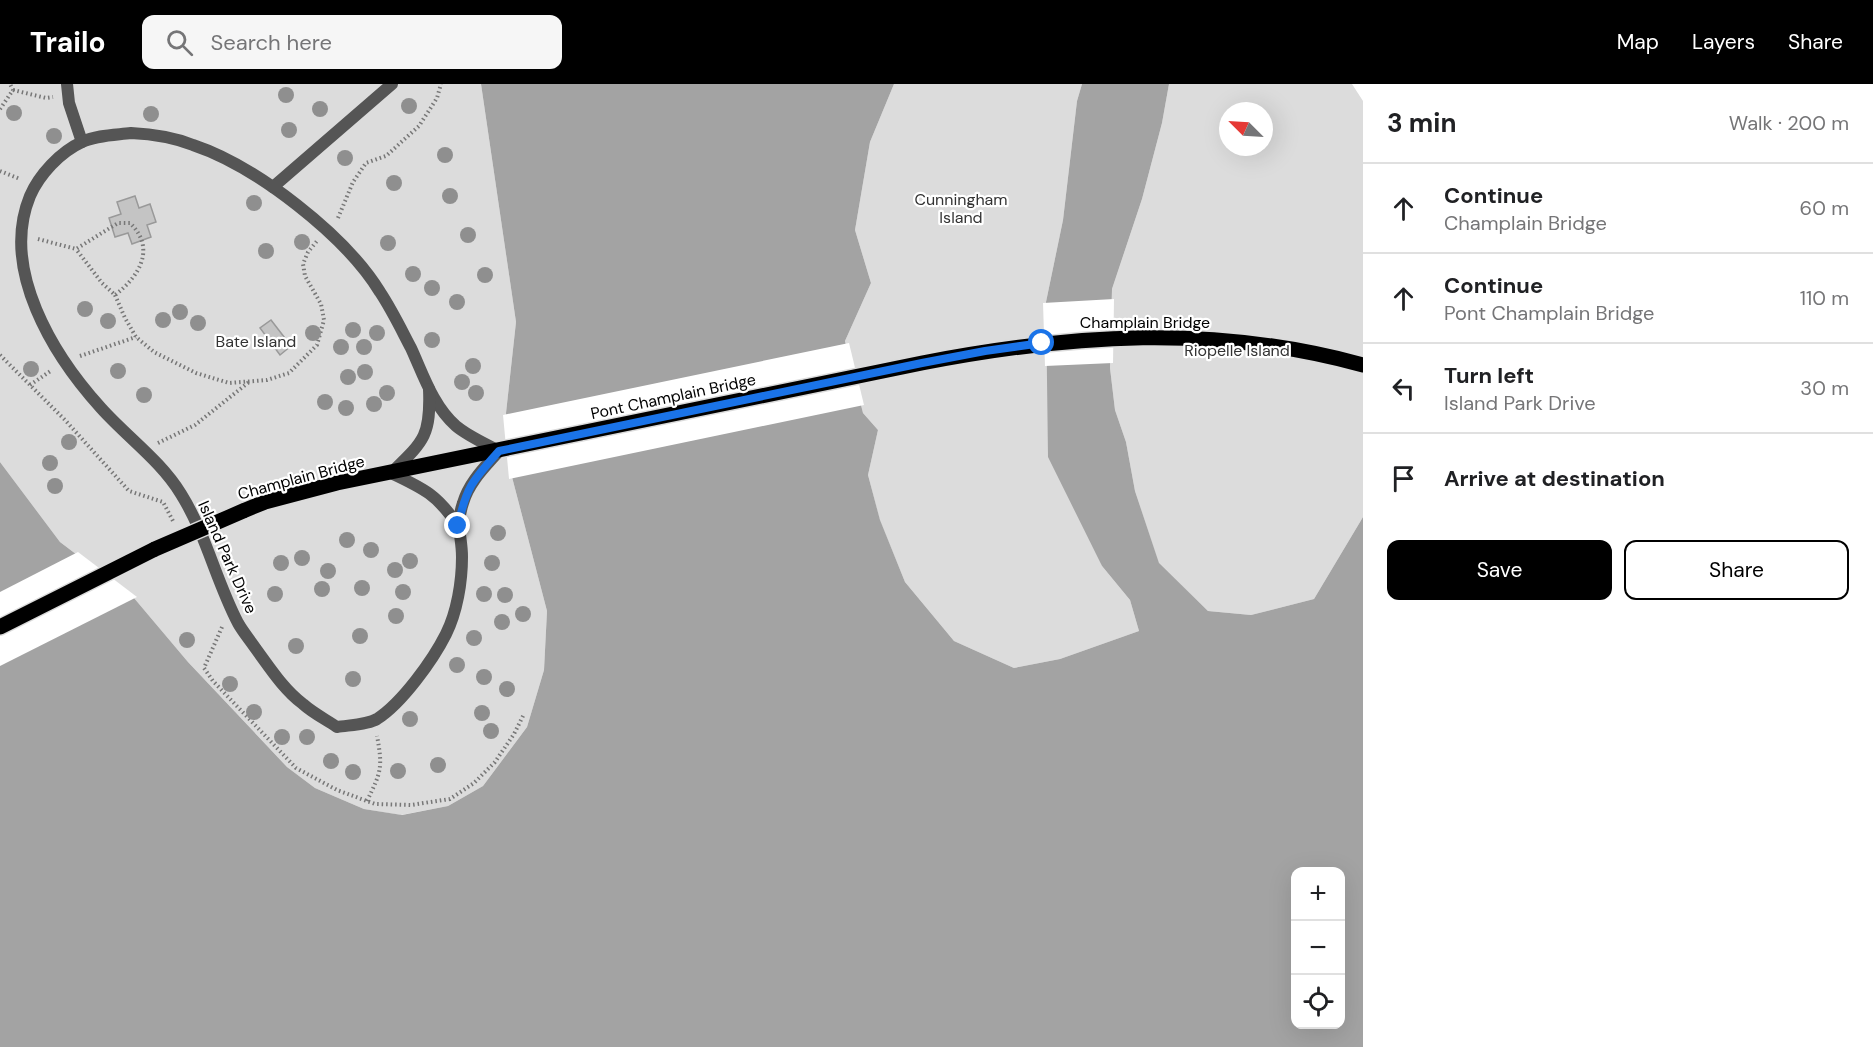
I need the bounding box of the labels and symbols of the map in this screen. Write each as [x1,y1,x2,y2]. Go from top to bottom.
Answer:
north arrow [1219,102,1273,156]
park label: Cunningham Island [914,189,1008,228]
street label: Champlain Bridge [1080,312,1210,333]
route start [1028,329,1054,355]
park label: Bate Island [216,331,296,352]
park label: Riopelle Island [1184,340,1290,361]
street label: Pont Champlain Bridge [589,369,758,424]
street label: Champlain Bridge [235,450,367,504]
street label: Island Park Drive [193,498,262,617]
route end [444,512,470,538]

